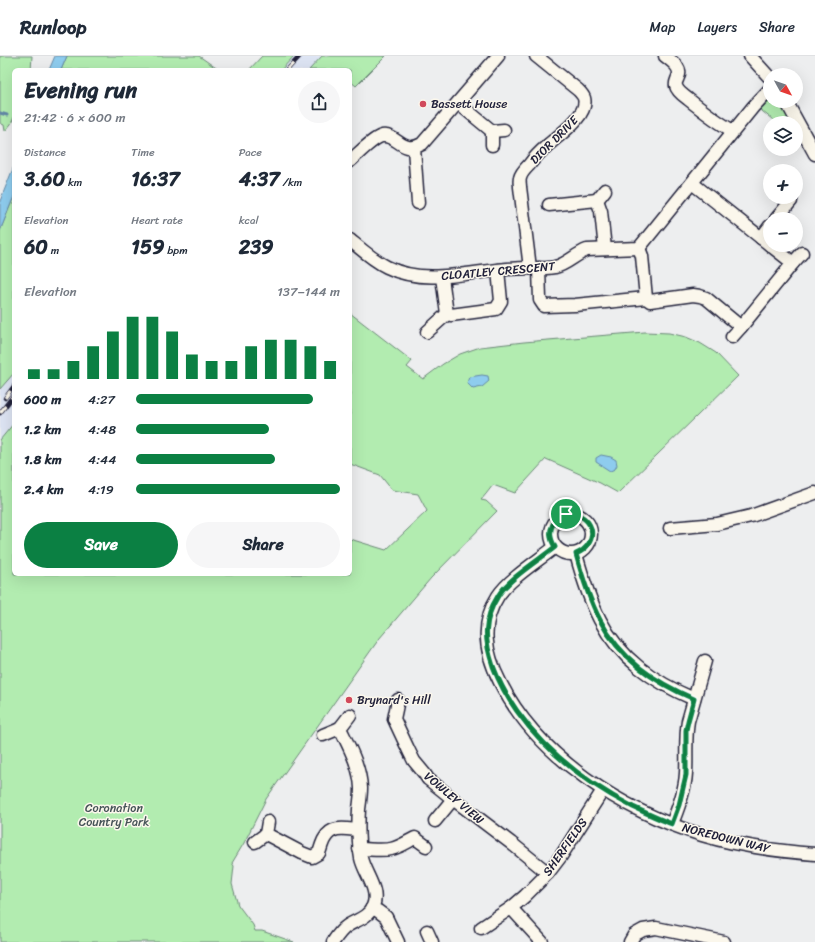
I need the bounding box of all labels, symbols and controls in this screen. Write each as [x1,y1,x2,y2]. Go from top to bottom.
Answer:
text: Runloop [20,11,86,44]
text: Map [650,15,675,40]
text: Layers [697,15,737,40]
text: Share [759,15,795,40]
north arrow [763,68,803,108]
map controls [763,68,803,252]
text: Evening run [24,71,137,110]
button: share [298,81,340,123]
place label: Bassett House [431,93,507,115]
marker: Bassett House [418,99,428,109]
text: 21:42 · 6 × 600 m [24,106,125,129]
street label: DIOR DRIVE [524,109,585,170]
button: layers [763,116,803,156]
text: Distance [24,143,66,162]
text: Time [131,143,155,162]
text: Pace [239,143,262,162]
text: 3.60 [24,162,65,197]
text: 16:37 [131,162,180,197]
text: 4:37 [239,162,280,197]
button: + [763,164,803,204]
text: km [65,173,82,192]
text: /km [280,173,302,192]
text: Elevation [24,211,69,230]
text: Heart rate [131,211,183,230]
text: kcal [239,211,259,230]
button: − [763,212,803,252]
text: 60 [24,230,48,265]
text: 159 [131,230,164,265]
text: 239 [239,230,273,265]
text: m [48,241,59,260]
text: bpm [164,241,188,260]
street label: CLOATLEY CRESCENT [440,255,556,287]
text: Elevation [24,280,77,303]
text: 137–144 m [277,280,340,303]
text: 600 m [24,388,61,411]
text: 4:27 [88,388,115,411]
text: 1.2 km [24,418,61,441]
text: 4:48 [88,418,116,441]
text: 1.8 km [24,448,62,471]
text: 4:44 [88,448,116,471]
text: 2.4 km [24,478,64,501]
text: 4:19 [88,478,114,501]
pin [549,497,583,531]
icon: arrive [555,503,577,525]
button: Save [24,522,178,568]
button: Share [186,522,340,568]
place label: Brynard's Hill [357,689,431,711]
marker: Brynard's Hill [344,695,354,705]
street label: VOWLEY VIEW [419,766,489,830]
park label: Coronation Country Park [79,797,149,833]
street label: SHERFIELDS [537,813,593,881]
street label: NOREDOWN WAY [680,816,774,860]

